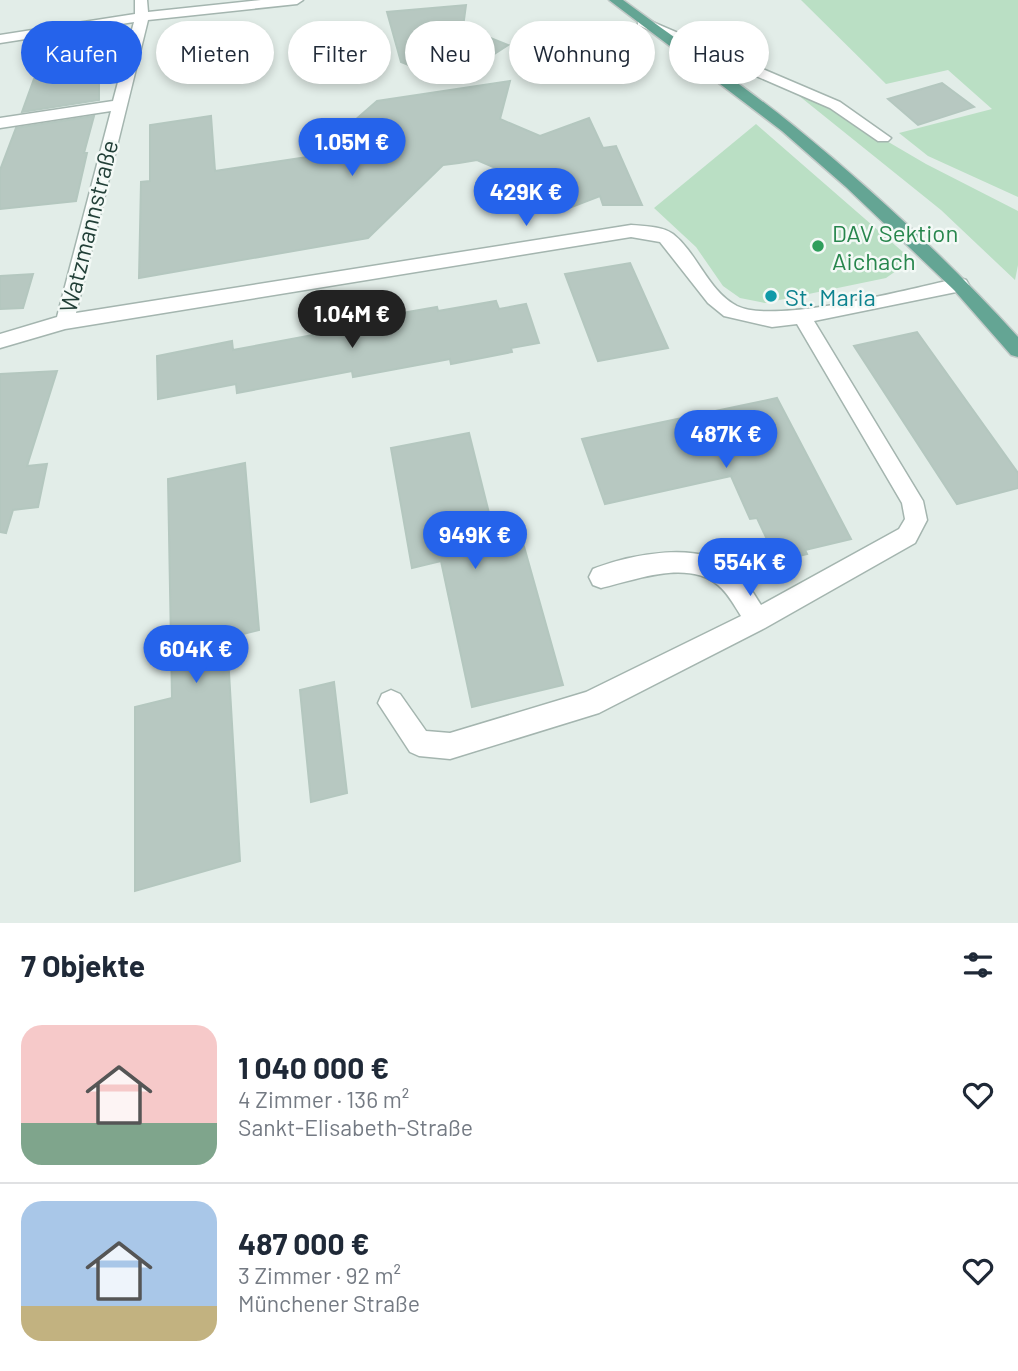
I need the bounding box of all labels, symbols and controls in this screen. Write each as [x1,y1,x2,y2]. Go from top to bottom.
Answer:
chip: Kaufen [21,21,142,84]
chip: Mieten [156,21,274,84]
chip: Filter [288,21,391,84]
chip: Neu [405,21,495,84]
chip: Wohnung [509,21,655,84]
chip: Haus [669,21,769,84]
pin: 1.05M € [287,118,417,178]
text: 1.05M € [315,127,389,155]
street label: Watzmannstraße [53,137,123,315]
pin: 429K € [469,168,583,228]
text: 429K € [490,177,562,205]
place label: DAV Sektion Aichach [832,218,958,275]
marker: DAV Sektion Aichach [810,238,826,254]
place label: St. Maria [785,282,876,311]
marker: St. Maria [763,288,779,304]
pin: 1.04M € [287,290,417,350]
text: 1.04M € [314,299,390,327]
pin: 487K € [669,410,783,470]
text: 487K € [690,419,762,447]
pin: 949K € [418,512,532,571]
text: 949K € [439,520,511,548]
pin: 554K € [693,538,807,598]
text: 554K € [714,547,786,575]
pin: 604K € [139,626,253,685]
text: 604K € [160,634,232,662]
icon: filters [959,946,997,984]
text: 7 Objekte [21,947,145,983]
text: 1 040 000 € [238,1049,389,1085]
icon: home [77,1053,161,1137]
icon: heart [959,1076,997,1114]
text: 4 Zimmer · 136 m² [238,1085,409,1113]
text: Sankt-Elisabeth-Straße [238,1113,473,1141]
text: 487 000 € [238,1225,370,1261]
icon: home [77,1229,161,1313]
icon: heart [959,1252,997,1290]
text: 3 Zimmer · 92 m² [238,1261,401,1289]
text: Münchener Straße [238,1289,420,1317]

